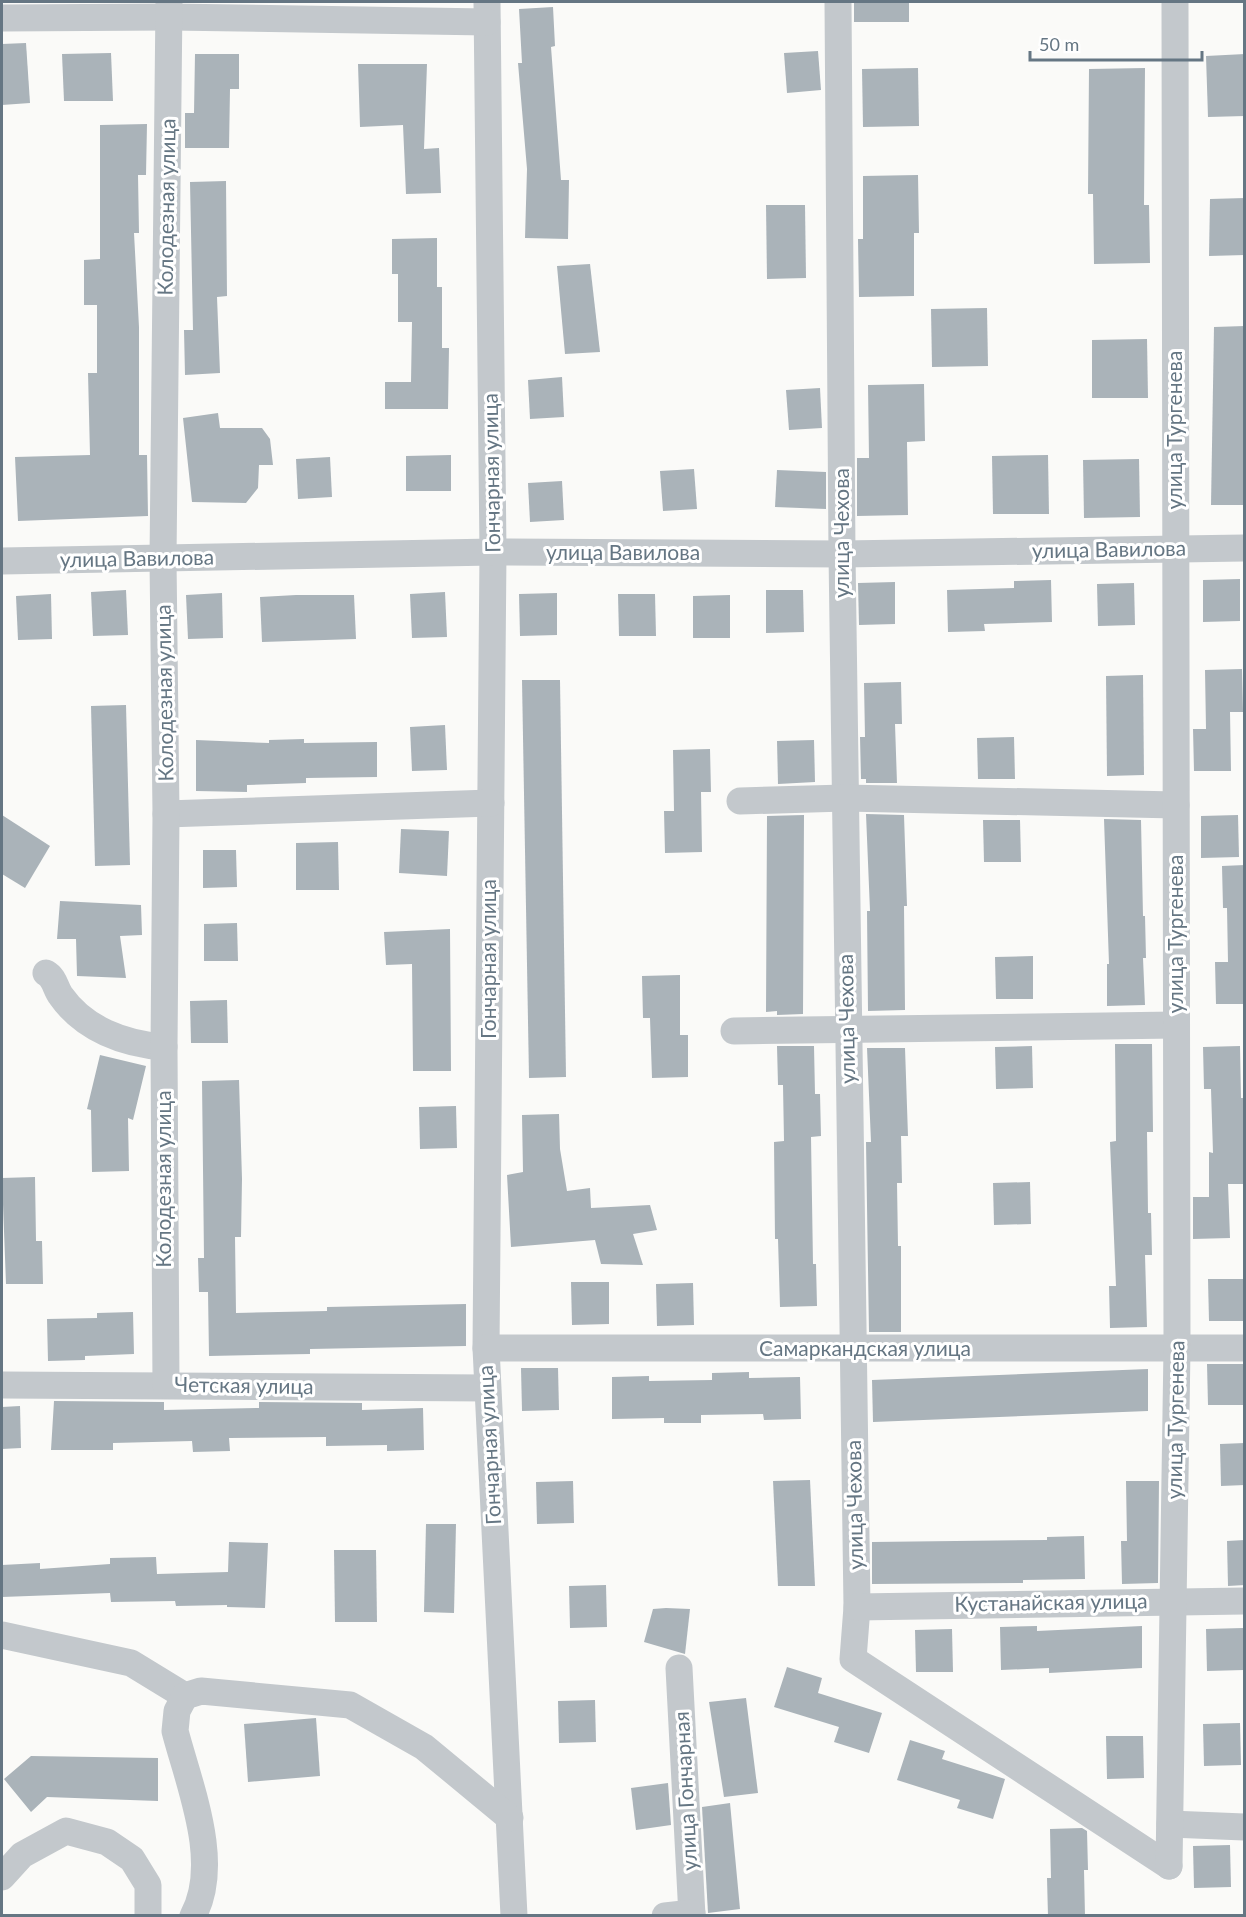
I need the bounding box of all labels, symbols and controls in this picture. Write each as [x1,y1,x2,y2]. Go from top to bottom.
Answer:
scale bar [1030,24,1202,62]
text: 50 m [1039,33,1079,55]
street label: Колодезная улица [151,118,180,296]
street label: улица Тургенева [1161,351,1186,509]
street label: Гончарная улица [477,393,504,553]
street label: улица Чехова [828,468,853,598]
street label: улица Вавилова [1032,535,1186,562]
street label: улица Вавилова [546,539,700,564]
street label: улица Вавилова [60,544,214,571]
street label: Колодезная улица [149,604,178,782]
street label: улица Тургенева [1162,855,1187,1013]
street label: Гончарная улица [475,879,500,1039]
street label: улица Чехова [832,954,859,1084]
street label: Колодезная улица [150,1090,175,1268]
street label: Самаркандская улица [759,1335,971,1360]
street label: улица Тургенева [1161,1340,1188,1500]
street label: Гончарная улица [472,1365,505,1526]
street label: Четская улица [174,1371,314,1398]
street label: улица Чехова [840,1440,867,1570]
street label: Кустанайская улица [954,1587,1148,1616]
street label: улица Гончарная [668,1711,701,1872]

